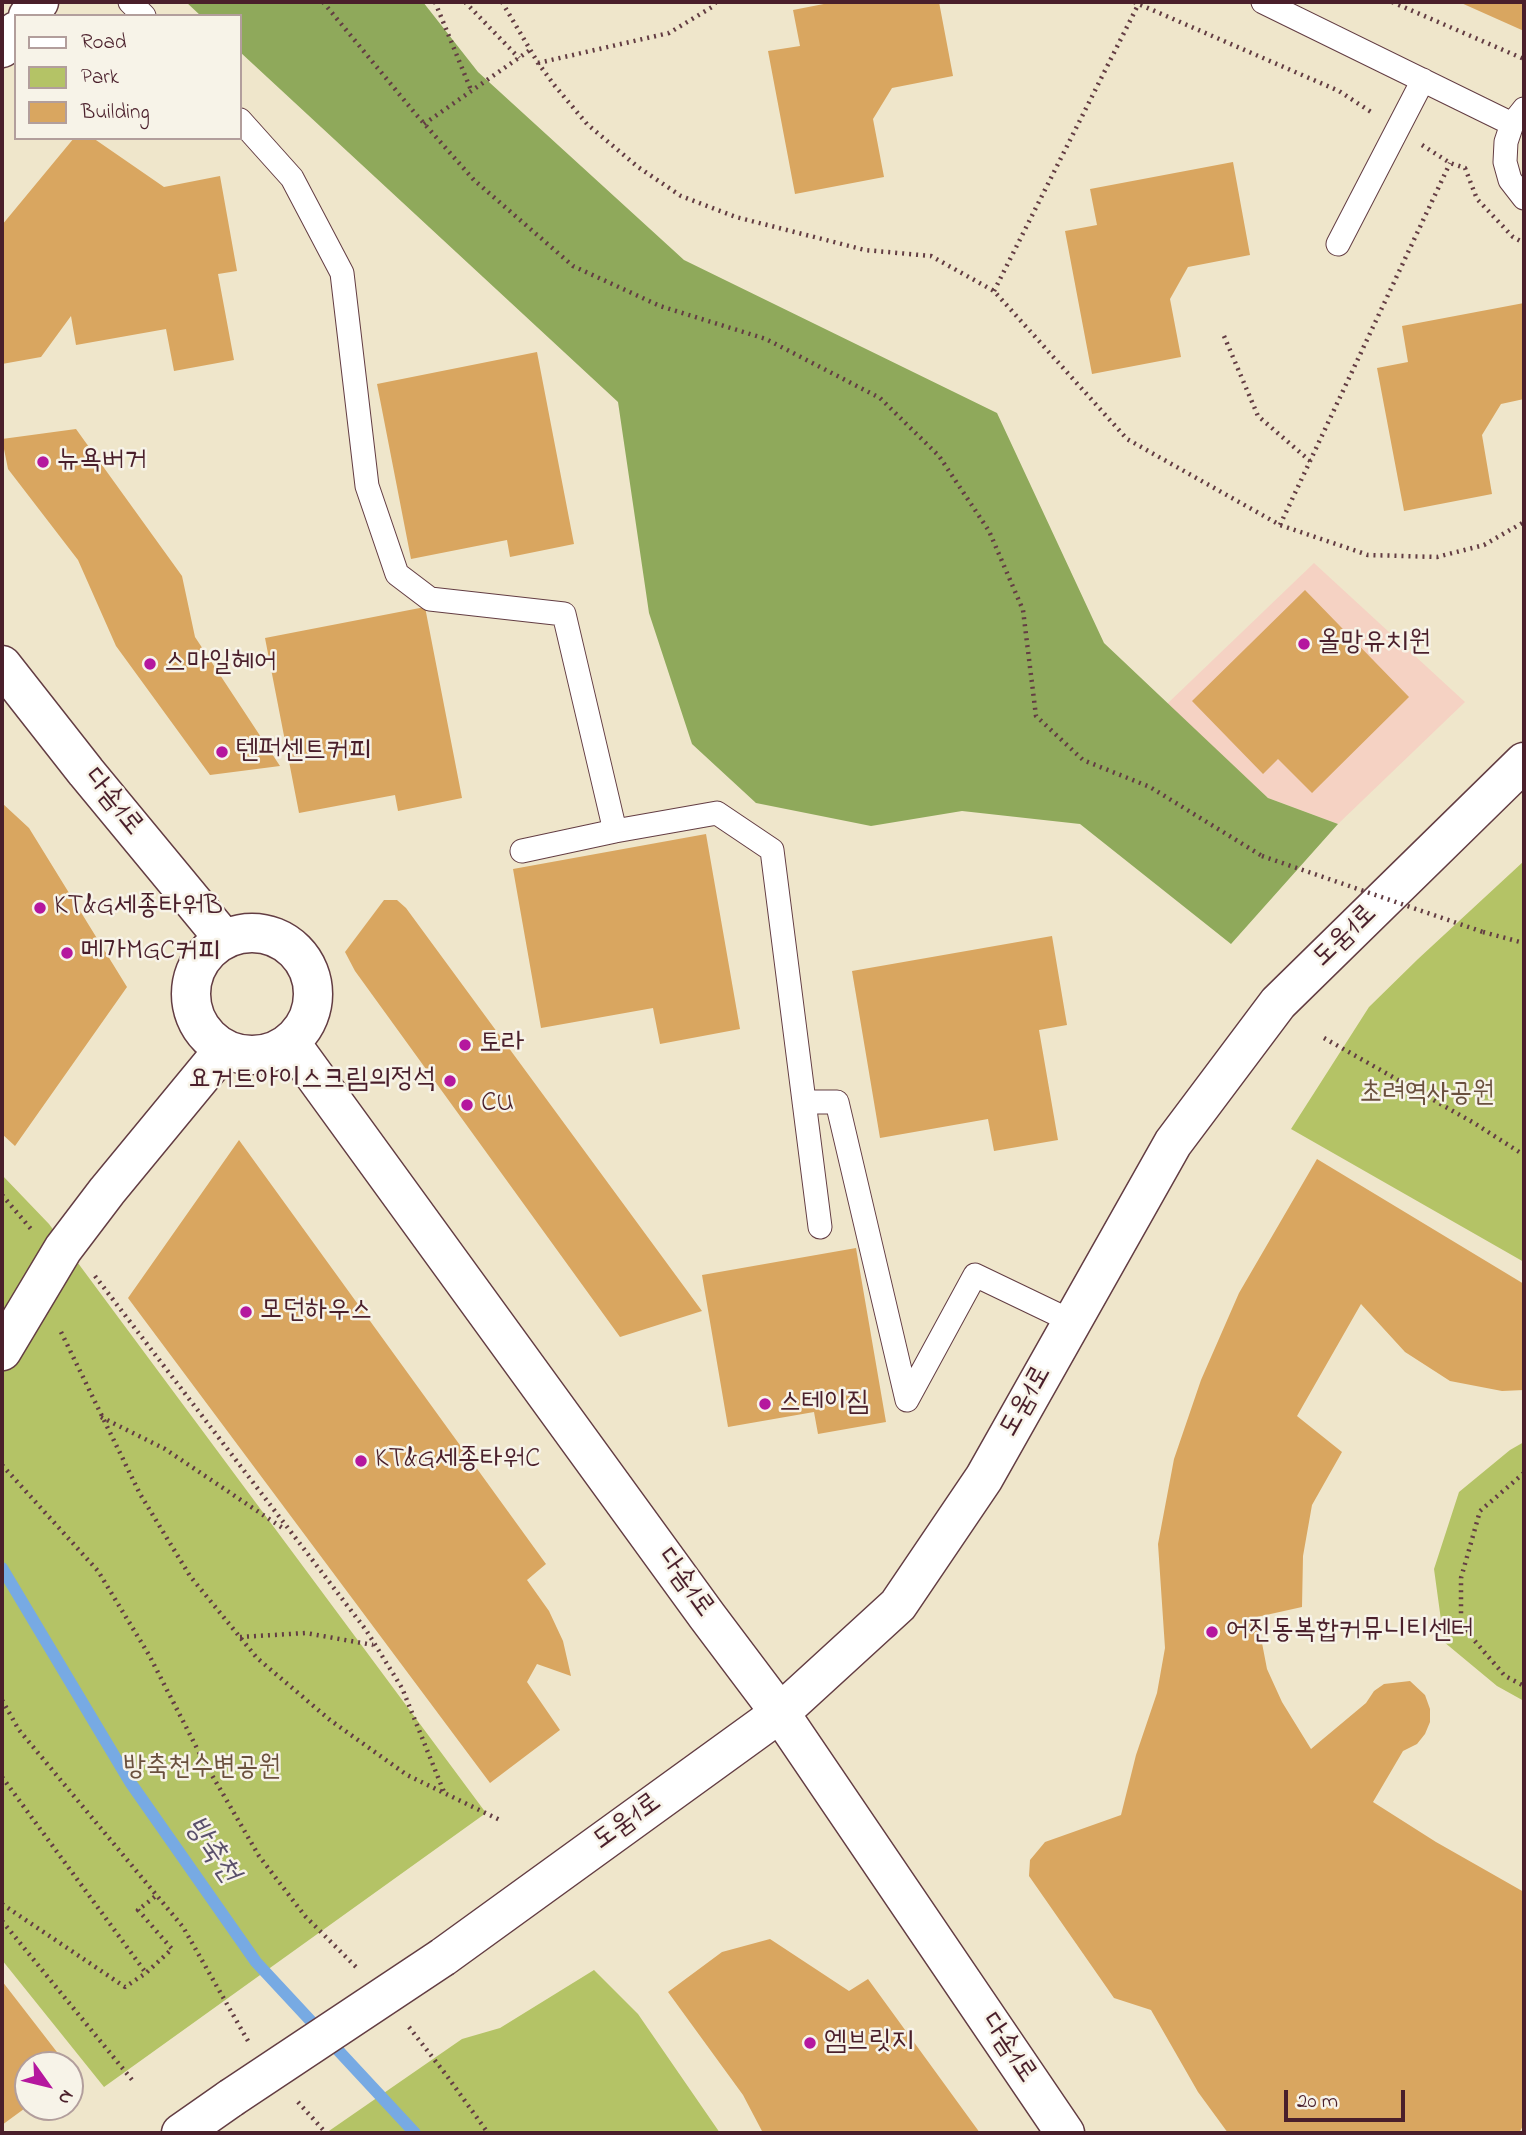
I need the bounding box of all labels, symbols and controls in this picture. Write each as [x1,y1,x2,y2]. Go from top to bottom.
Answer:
legend [14,14,242,140]
text: Road [81,28,127,58]
text: Park [81,63,119,93]
text: Building [81,98,150,128]
place label: 뉴욕버거 [57,445,147,479]
marker: 뉴욕버거 [35,454,51,470]
place label: 올망유치원 [1318,627,1431,661]
marker: 올망유치원 [1296,636,1312,652]
place label: 스마일헤어 [164,647,277,681]
marker: 스마일헤어 [142,656,158,672]
place label: 텐퍼센트커피 [236,735,371,769]
marker: 텐퍼센트커피 [214,744,230,760]
street label: 다솜1로 [75,763,149,843]
place label: KT&G세종타워B [54,891,223,925]
street label: 도움1로 [1307,898,1385,976]
marker: KT&G세종타워B [32,900,48,916]
place label: 메가MGC커피 [81,936,220,970]
marker: 메가MGC커피 [59,945,75,961]
place label: 토라 [479,1028,524,1062]
marker: 토라 [457,1037,473,1053]
place label: 요거트아이스크림의정석 [188,1064,436,1098]
marker: 요거트아이스크림의정석 [442,1073,458,1089]
park label: 초려역사공원 [1359,1078,1495,1112]
place label: CU [481,1088,514,1122]
marker: CU [459,1097,475,1113]
place label: 모던하우스 [260,1295,373,1329]
marker: 모던하우스 [238,1304,254,1320]
street label: 도움1로 [994,1360,1060,1444]
place label: 스테이짐 [779,1387,869,1421]
marker: 스테이짐 [757,1396,773,1412]
place label: KT&G세종타워C [375,1444,540,1478]
marker: KT&G세종타워C [353,1453,369,1469]
street label: 다솜1로 [648,1543,720,1625]
place label: 어진동복합커뮤니티센터 [1226,1615,1474,1649]
marker: 어진동복합커뮤니티센터 [1204,1624,1220,1640]
park label: 방축천수변공원 [123,1752,281,1786]
street label: 도움1로 [587,1787,669,1859]
water label: 방축천 [174,1811,246,1891]
street label: 다솜1로 [972,2008,1042,2090]
place label: 엠브릿지 [824,2026,914,2060]
marker: 엠브릿지 [802,2035,818,2051]
north arrow [14,2051,84,2121]
scale bar [1288,2076,1409,2120]
text: N [50,2084,80,2110]
text: 20 m [1297,2087,1338,2117]

